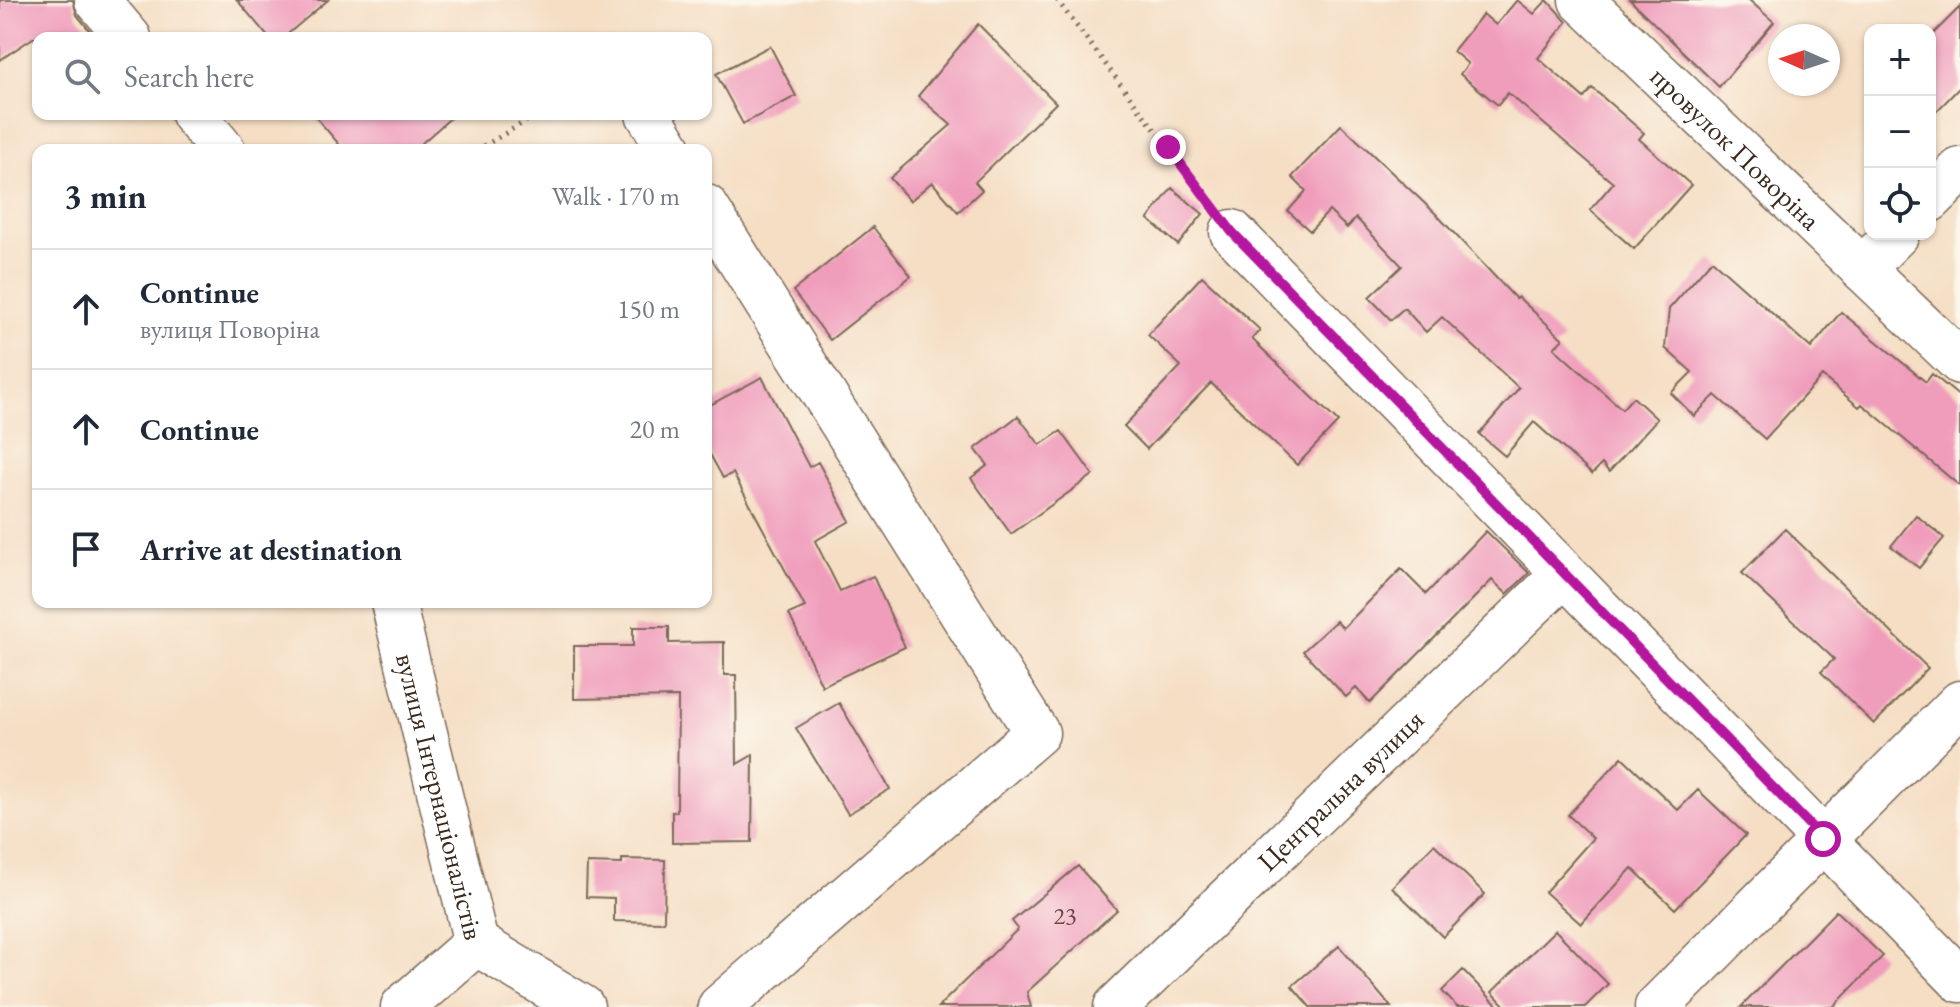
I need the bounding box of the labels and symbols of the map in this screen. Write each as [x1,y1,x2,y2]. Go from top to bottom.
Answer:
north arrow [1768,24,1840,96]
street label: провулок Поворіна [1643,58,1829,238]
route end [1150,129,1186,165]
street label: вулиця Інтернаціоналістів [388,649,493,943]
street label: Центральна вулиця [1249,701,1431,879]
route start [1805,821,1841,857]
house number: 23 [1053,900,1077,931]

